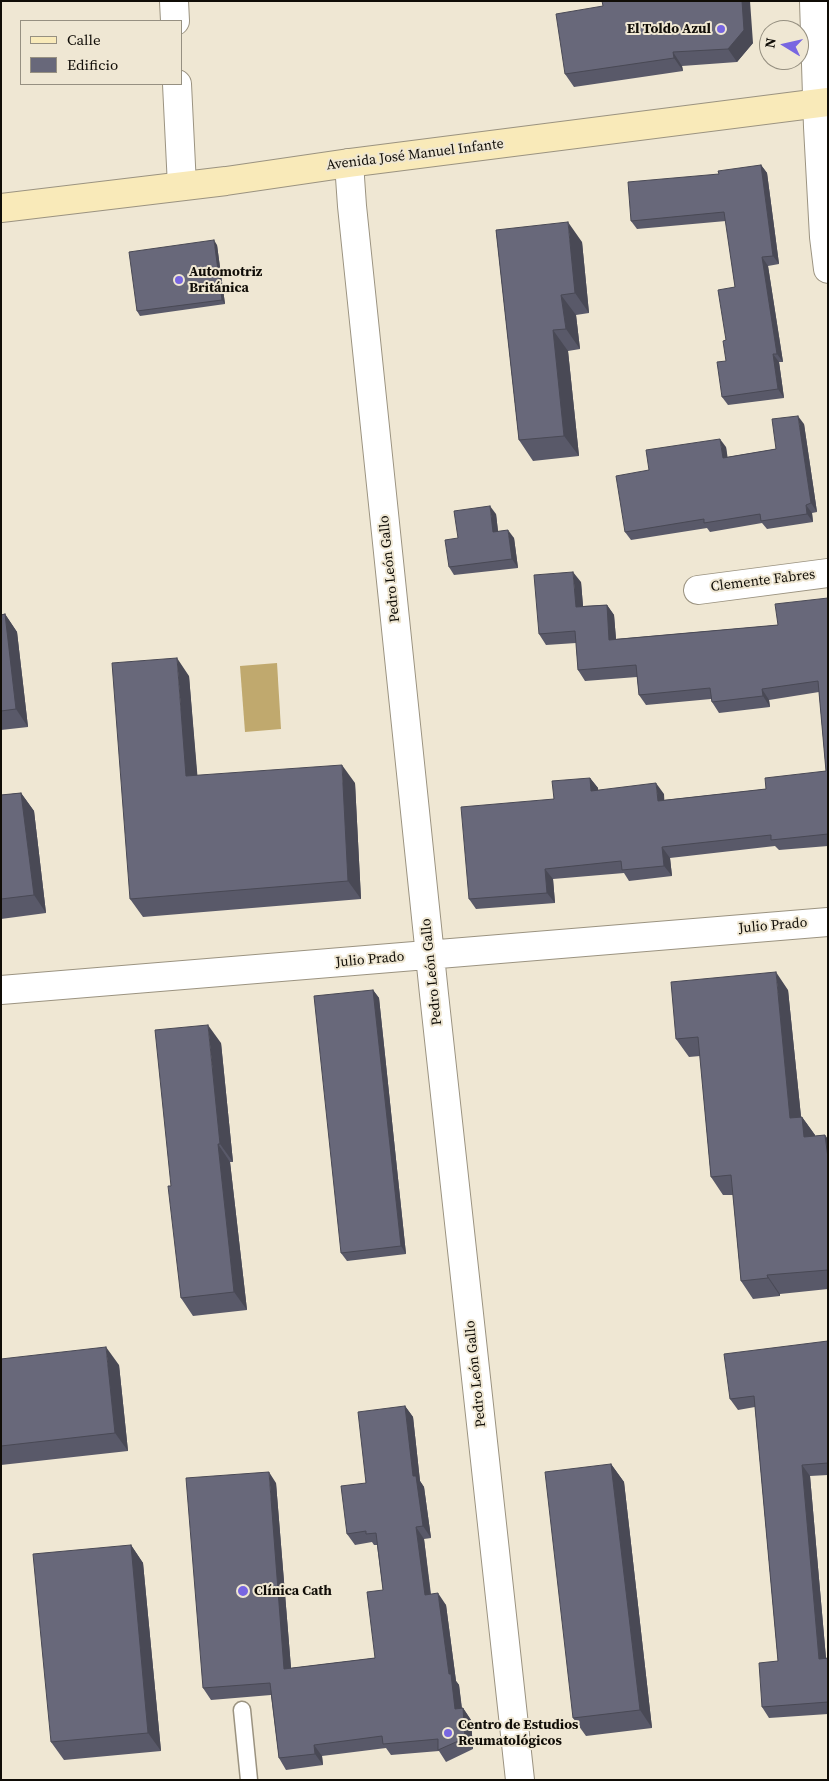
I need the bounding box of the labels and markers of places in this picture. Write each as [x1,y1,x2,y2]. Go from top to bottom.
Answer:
place label: El Toldo Azul [627,21,711,37]
marker: El Toldo Azul [715,23,727,35]
place label: Automotriz Británica [189,264,262,296]
marker: Automotriz Británica [173,274,185,286]
place label: Clínica Cath [254,1583,332,1599]
marker: Clínica Cath [236,1584,250,1598]
place label: Centro de Estudios Reumatológicos [458,1717,578,1750]
marker: Centro de Estudios Reumatológicos [442,1727,454,1739]

